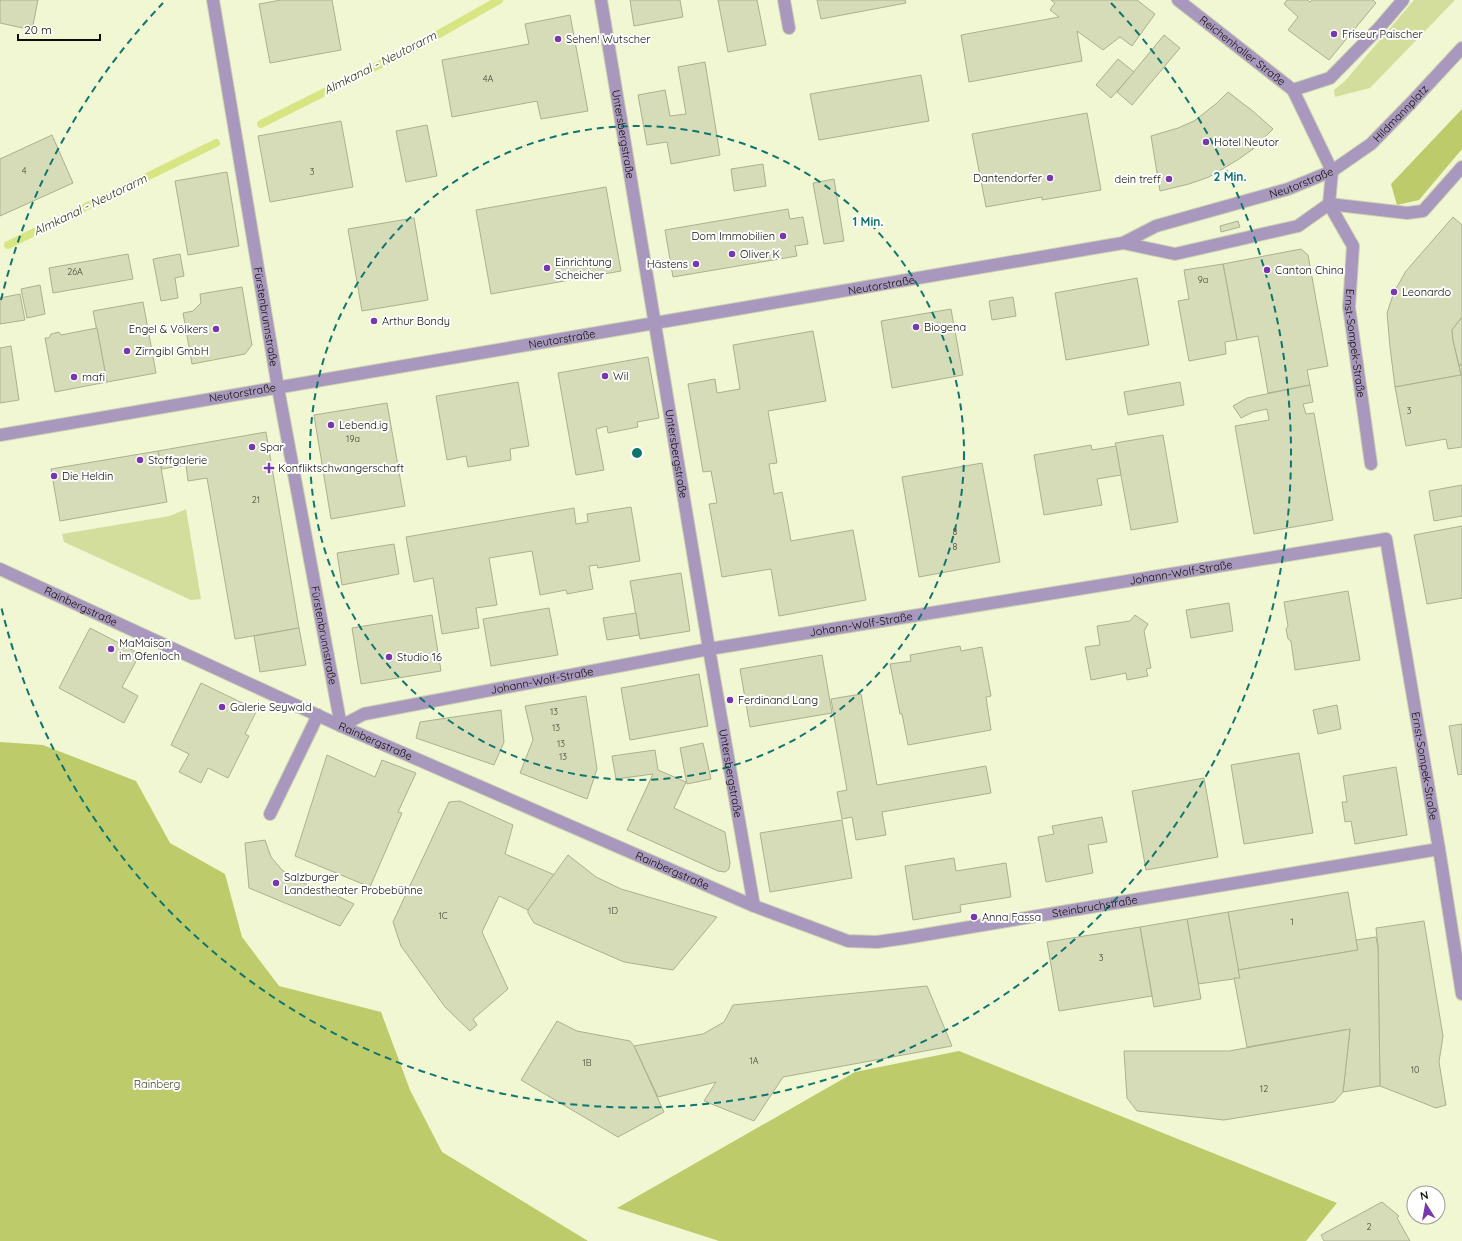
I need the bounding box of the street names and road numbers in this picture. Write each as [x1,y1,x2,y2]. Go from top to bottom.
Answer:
street label: Reichenhaller Straße [1197,13,1288,89]
street label: Hildmannplatz [1370,82,1431,145]
street label: Untersbergstraße [609,89,638,180]
street label: Neutorstraße [1267,164,1335,201]
street label: Fürstenbrunnstraße [251,266,281,367]
street label: Neutorstraße [847,273,916,298]
street label: Ernst-Sompek-Straße [1342,288,1369,398]
street label: Neutorstraße [527,326,596,351]
street label: Neutorstraße [208,380,277,405]
street label: Untersbergstraße [662,408,691,499]
street label: Johann-Wolf-Straße [1128,557,1233,588]
street label: Rainbergstraße [42,583,120,629]
street label: Fürstenbrunnstraße [308,585,340,686]
street label: Johann-Wolf-Straße [808,609,914,640]
street label: Johann-Wolf-Straße [489,664,595,697]
street label: Ernst-Sompek-Straße [1409,711,1441,821]
street label: Rainbergstraße [336,719,415,763]
street label: Untersbergstraße [716,728,745,819]
street label: Rainbergstraße [633,848,712,893]
street label: Steinbruchstraße [1051,892,1139,920]

